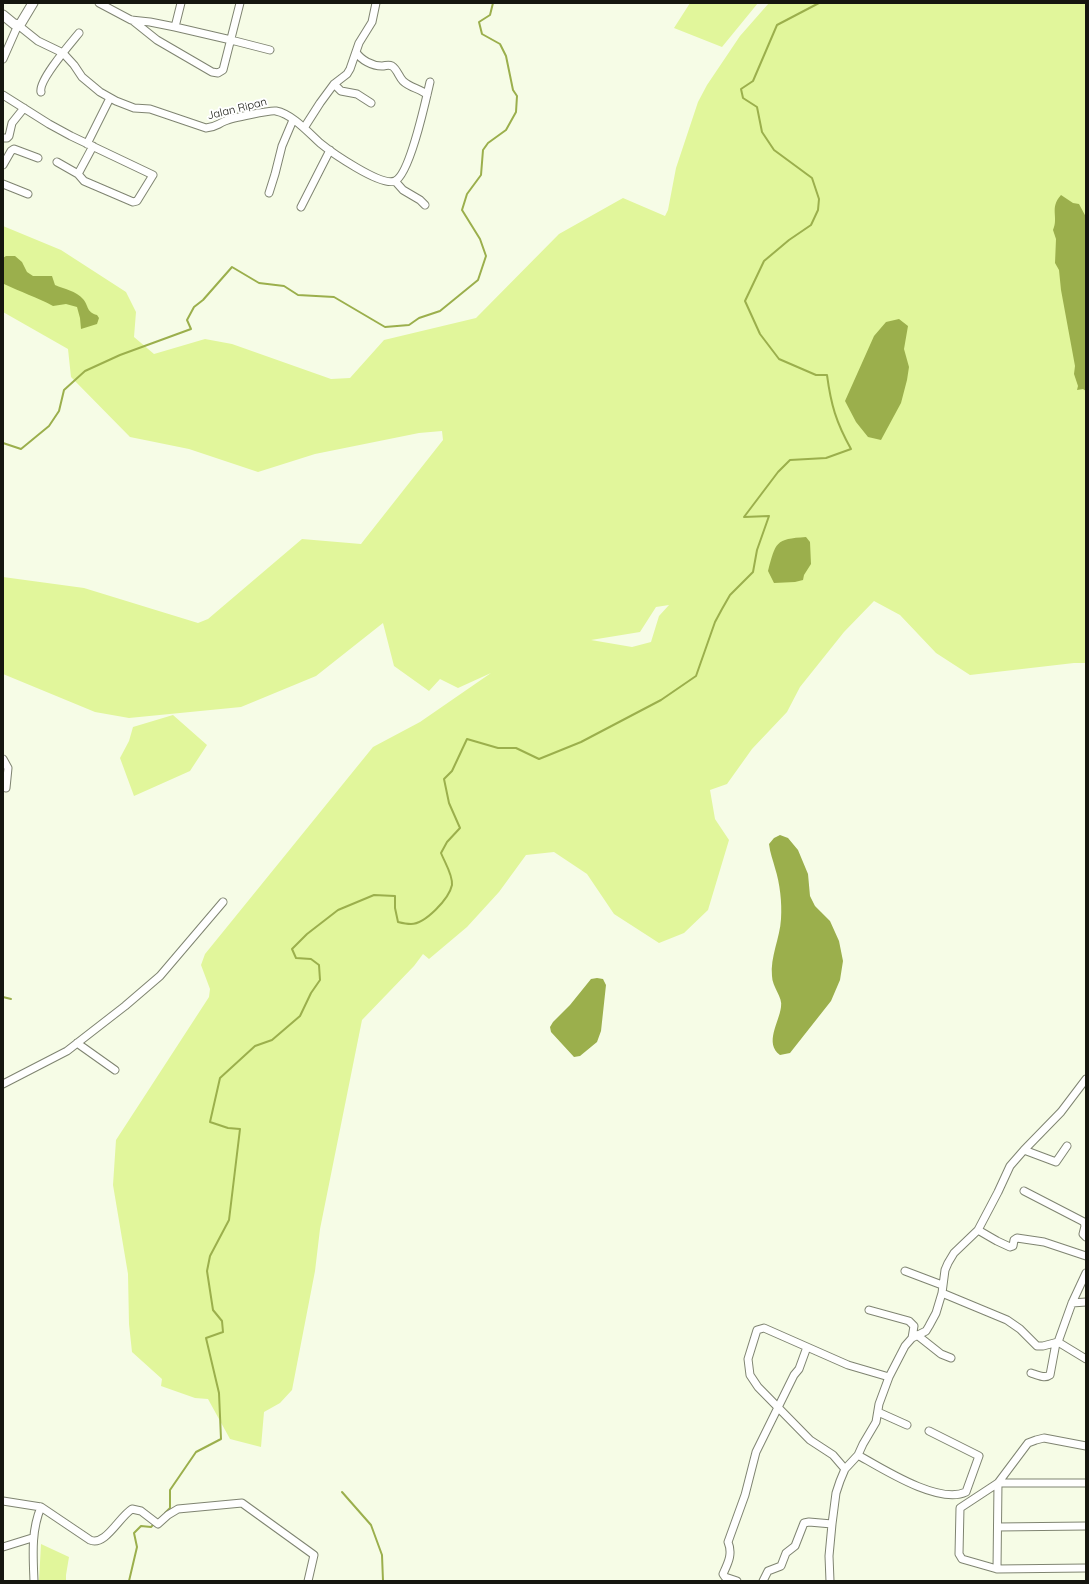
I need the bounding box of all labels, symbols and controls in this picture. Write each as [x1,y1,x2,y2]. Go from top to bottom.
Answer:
street label: Jalan Ripan [206,95,268,123]

